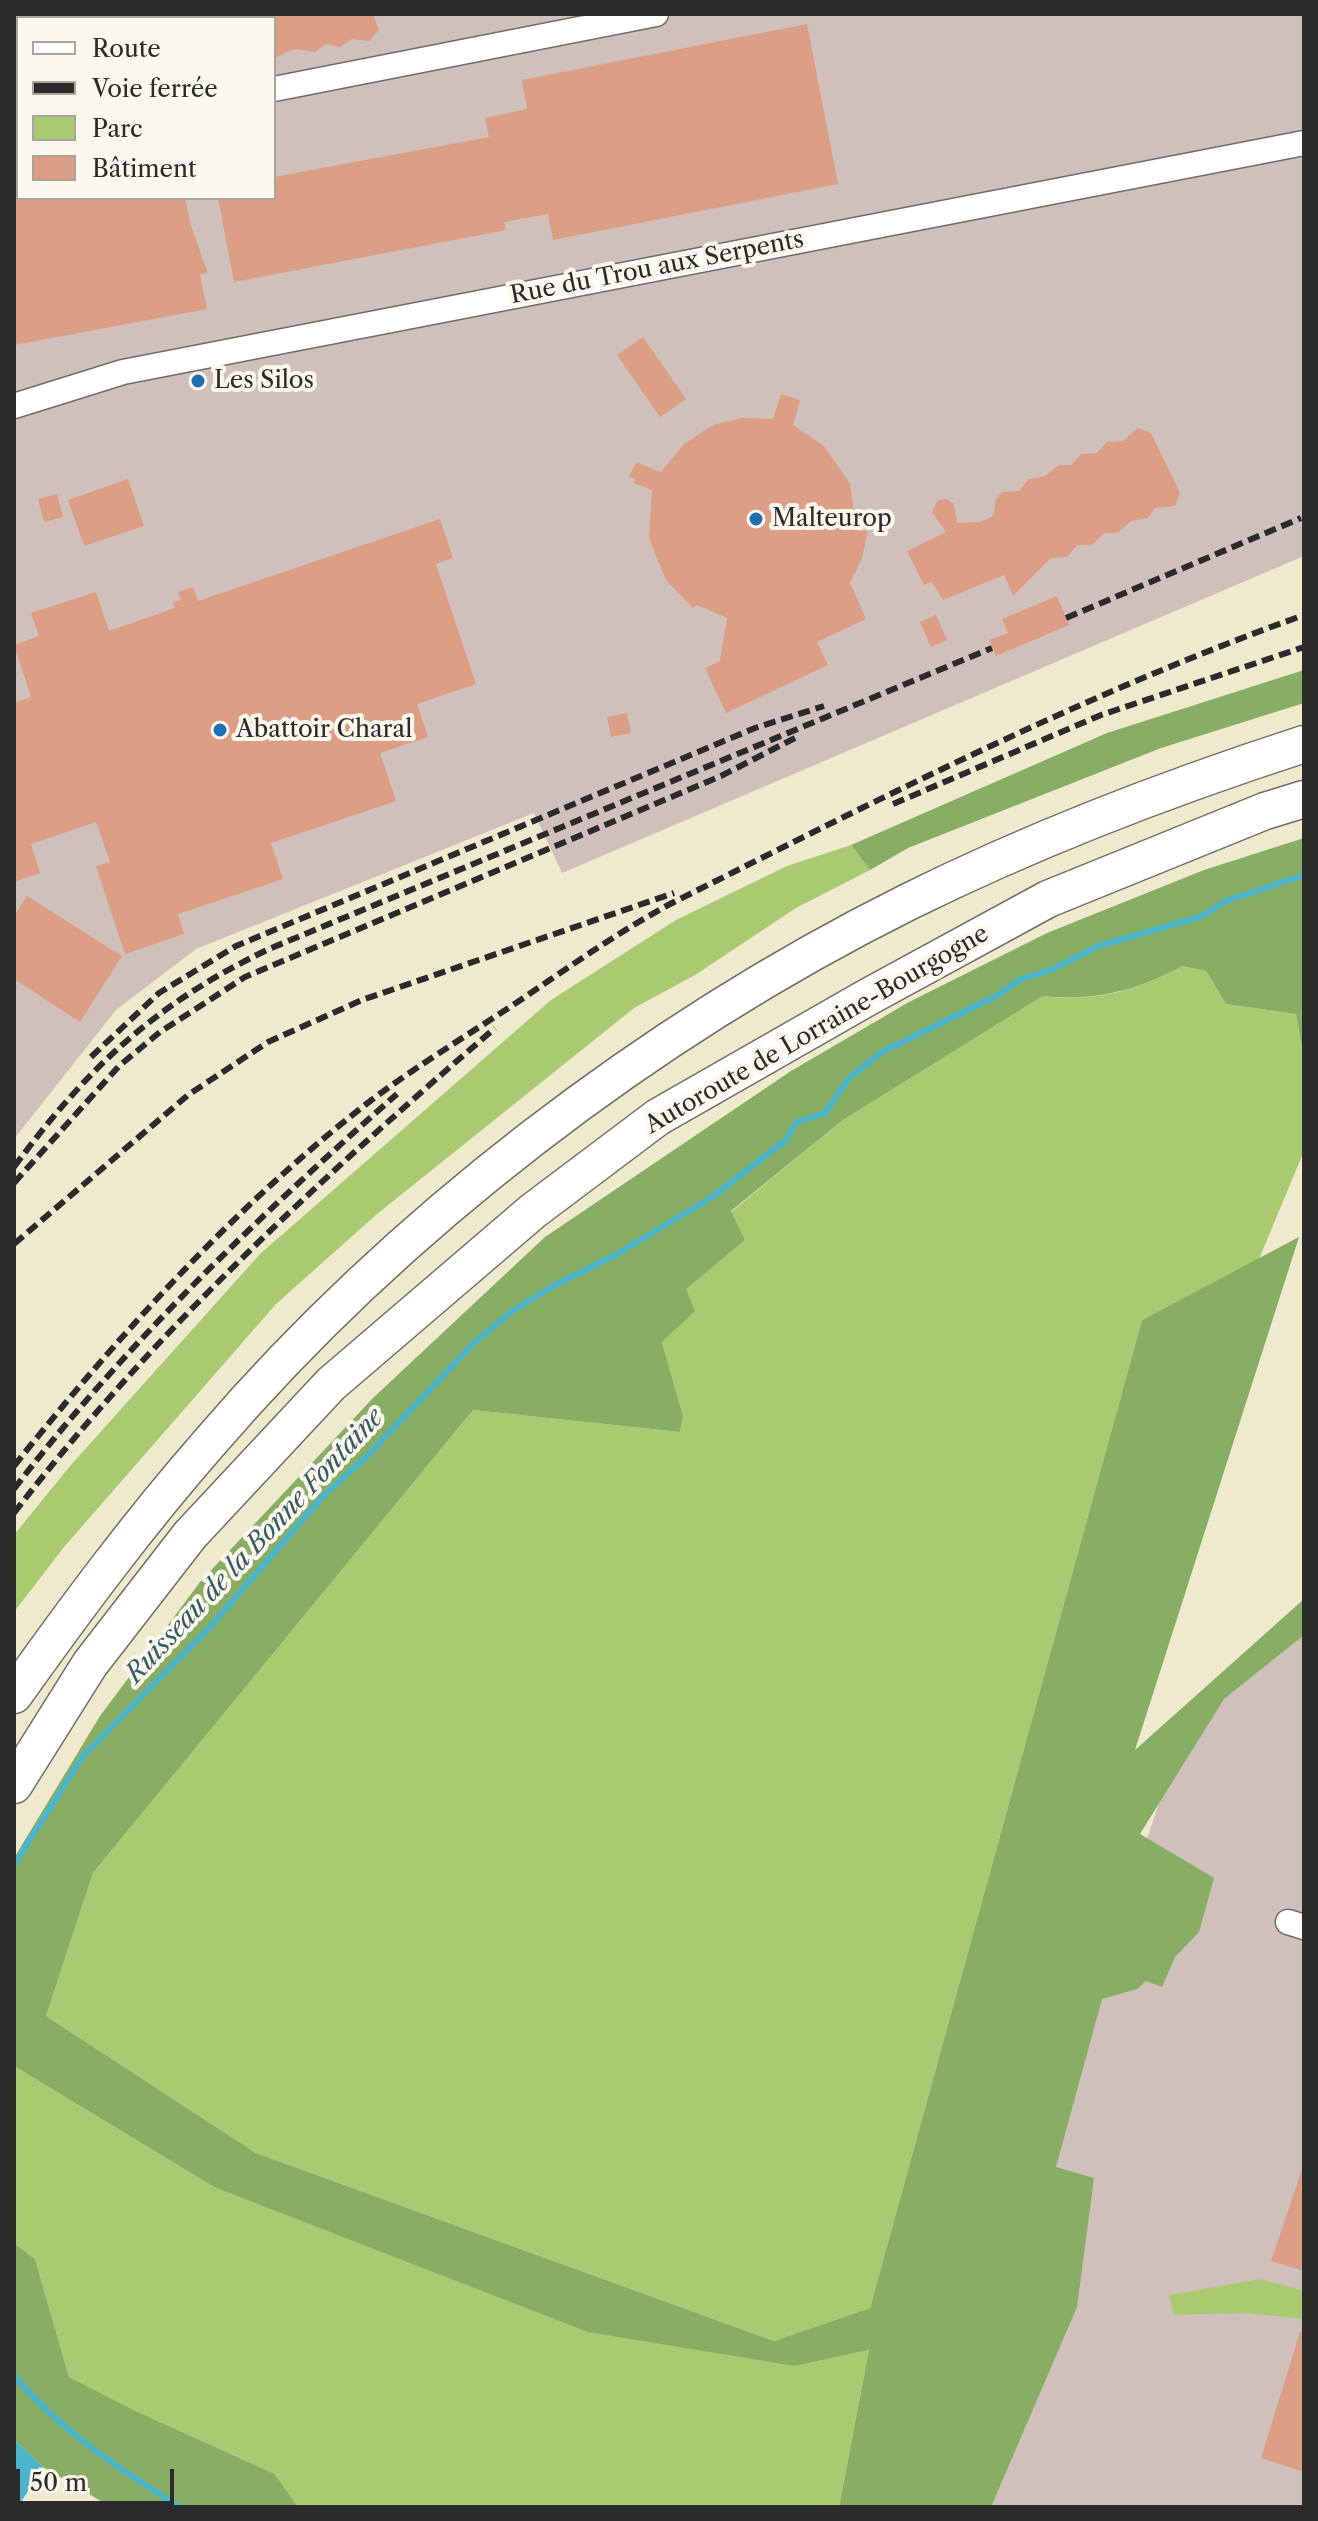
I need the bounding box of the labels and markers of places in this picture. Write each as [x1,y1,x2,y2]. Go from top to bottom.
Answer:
place label: Les Silos [214,367,314,395]
marker: Les Silos [189,372,207,390]
place label: Malteurop [772,505,892,533]
marker: Malteurop [747,510,765,528]
place label: Abattoir Charal [236,716,412,744]
marker: Abattoir Charal [211,721,229,739]

